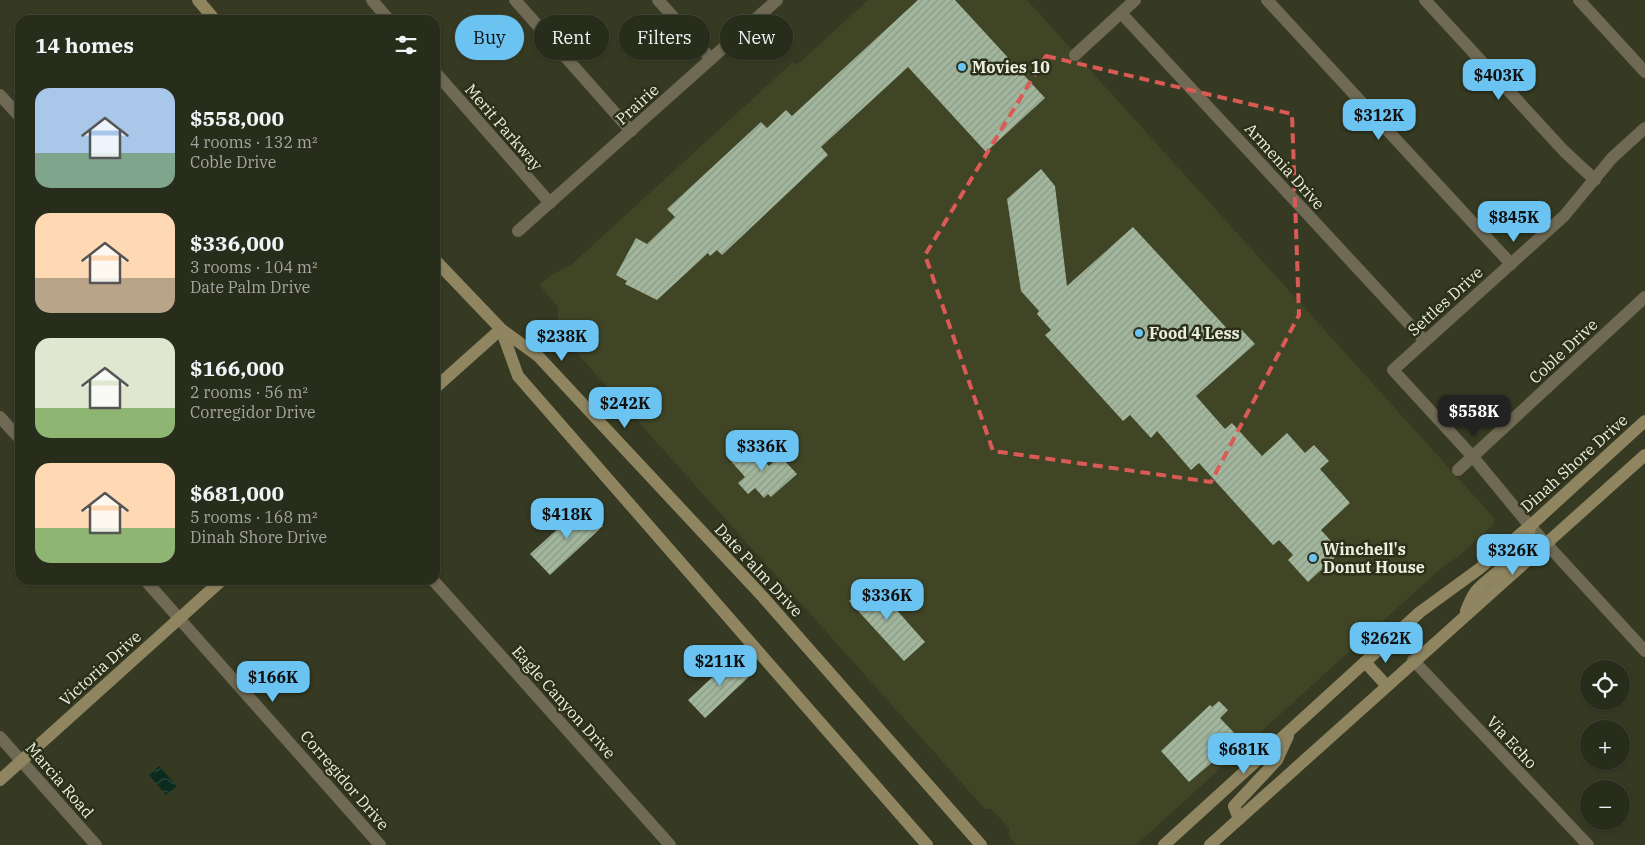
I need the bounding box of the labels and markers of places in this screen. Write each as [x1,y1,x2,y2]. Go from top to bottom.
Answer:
place label: Movies 10 [972,57,1050,77]
pin: $403K [1464,58,1534,101]
marker: Movies 10 [956,61,968,73]
pin: $312K [1344,98,1414,141]
pin: $845K [1479,200,1549,243]
pin: $238K [527,320,597,362]
place label: Food 4 Less [1149,323,1240,343]
marker: Food 4 Less [1133,327,1145,339]
pin: $242K [590,386,660,429]
pin: $558K [1439,394,1509,437]
pin: $336K [727,430,797,472]
pin: $418K [532,498,602,540]
pin: $326K [1478,534,1548,576]
place label: Winchell's Donut House [1323,539,1425,577]
marker: Winchell's Donut House [1307,552,1319,564]
pin: $336K [852,578,922,621]
pin: $262K [1351,622,1421,664]
pin: $211K [685,644,755,687]
pin: $166K [238,660,308,703]
pin: $681K [1209,732,1279,775]

